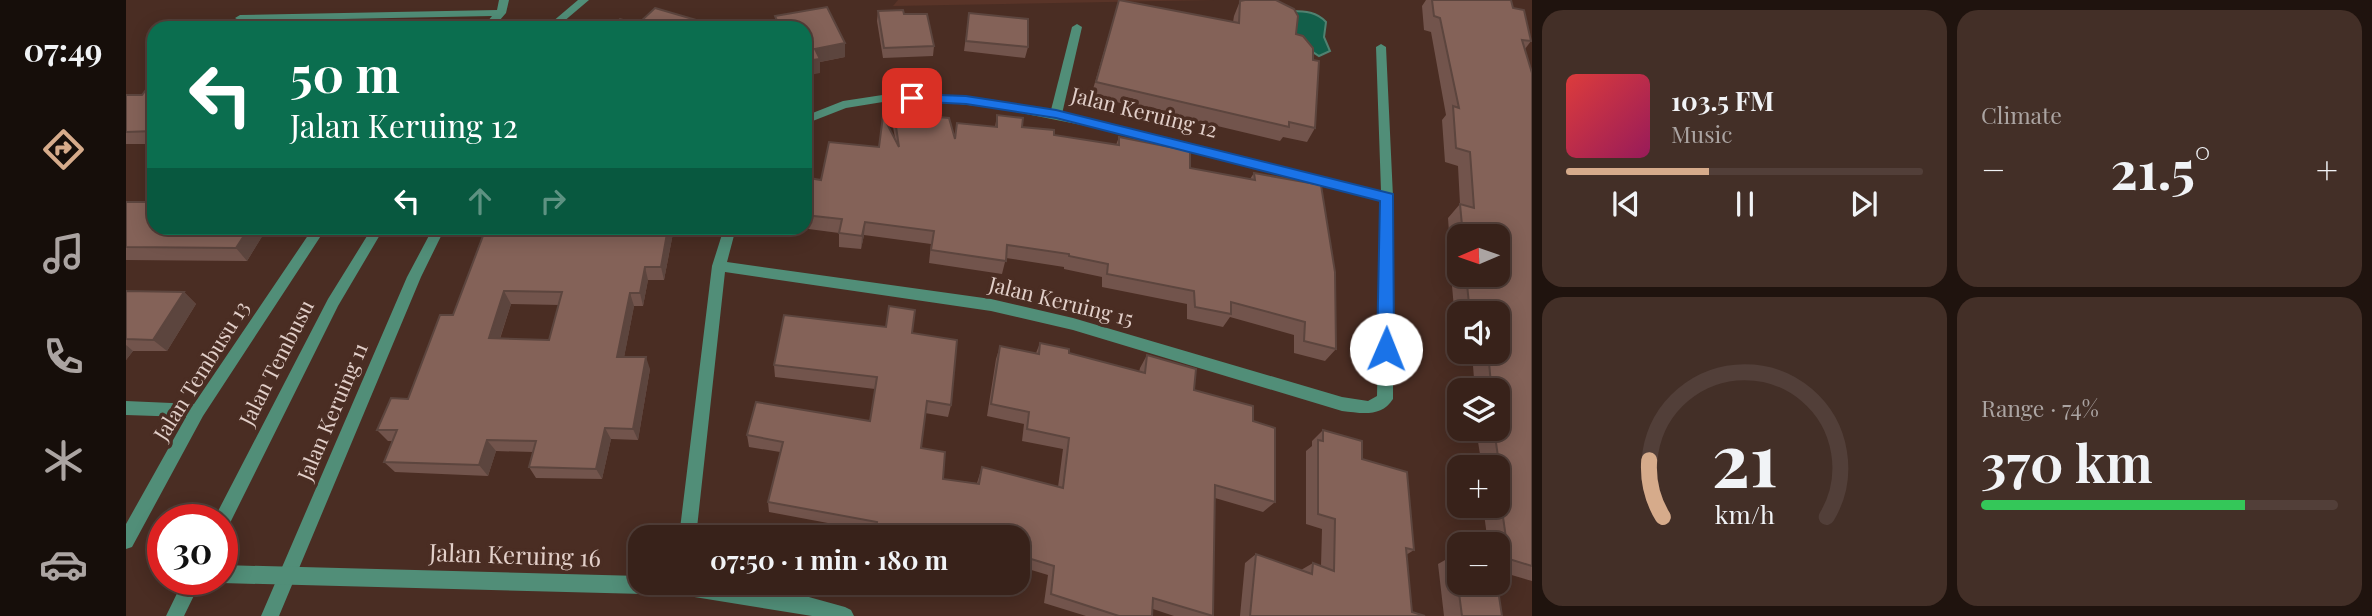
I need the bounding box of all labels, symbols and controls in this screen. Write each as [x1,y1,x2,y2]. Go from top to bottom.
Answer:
text: 07:49 [23,27,103,70]
text: 50 m [290,40,400,105]
icon: left [175,49,266,140]
pin [882,68,942,128]
icon: arrive [893,79,931,117]
street label: Jalan Keruing 12 [1068,79,1220,143]
text: 103.5 FM [1671,83,1774,118]
text: Climate [1981,99,2062,130]
text: Jalan Keruing 12 [290,103,518,146]
text: Music [1671,118,1732,149]
icon: directions [39,125,88,174]
text: 21.5° [2111,134,2211,203]
text: − [1981,143,2006,194]
text: + [2316,143,2338,194]
icon: left [388,182,426,220]
icon: ahead [461,182,499,220]
icon: right [534,182,572,220]
icon: previous [1607,185,1645,223]
icon: pause [1726,185,1764,223]
icon: next [1845,185,1883,223]
north arrow [1447,224,1510,287]
map controls [1447,224,1510,595]
icon: music [39,229,88,278]
street label: Jalan Keruing 15 [985,268,1137,332]
street label: Jalan Tembusu [231,294,319,431]
street label: Jalan Tembusu 13 [146,295,254,446]
button: sound [1447,301,1510,364]
position arrow [1349,312,1423,386]
icon: phone [39,332,88,381]
street label: Jalan Keruing 11 [289,338,373,485]
button: layers [1447,378,1510,441]
text: Range · 74% [1981,392,2099,423]
text: 21 [1712,409,1777,506]
text: 370 km [1981,427,2153,496]
icon: climate [39,436,88,485]
button: + [1447,455,1510,518]
text: km/h [1715,497,1775,530]
speed limit sign: 30 [147,504,238,595]
button: − [1447,532,1510,595]
street label: Jalan Keruing 16 [428,535,602,573]
icon: car [39,540,88,589]
text: 07:50 · 1 min · 180 m [710,542,948,577]

